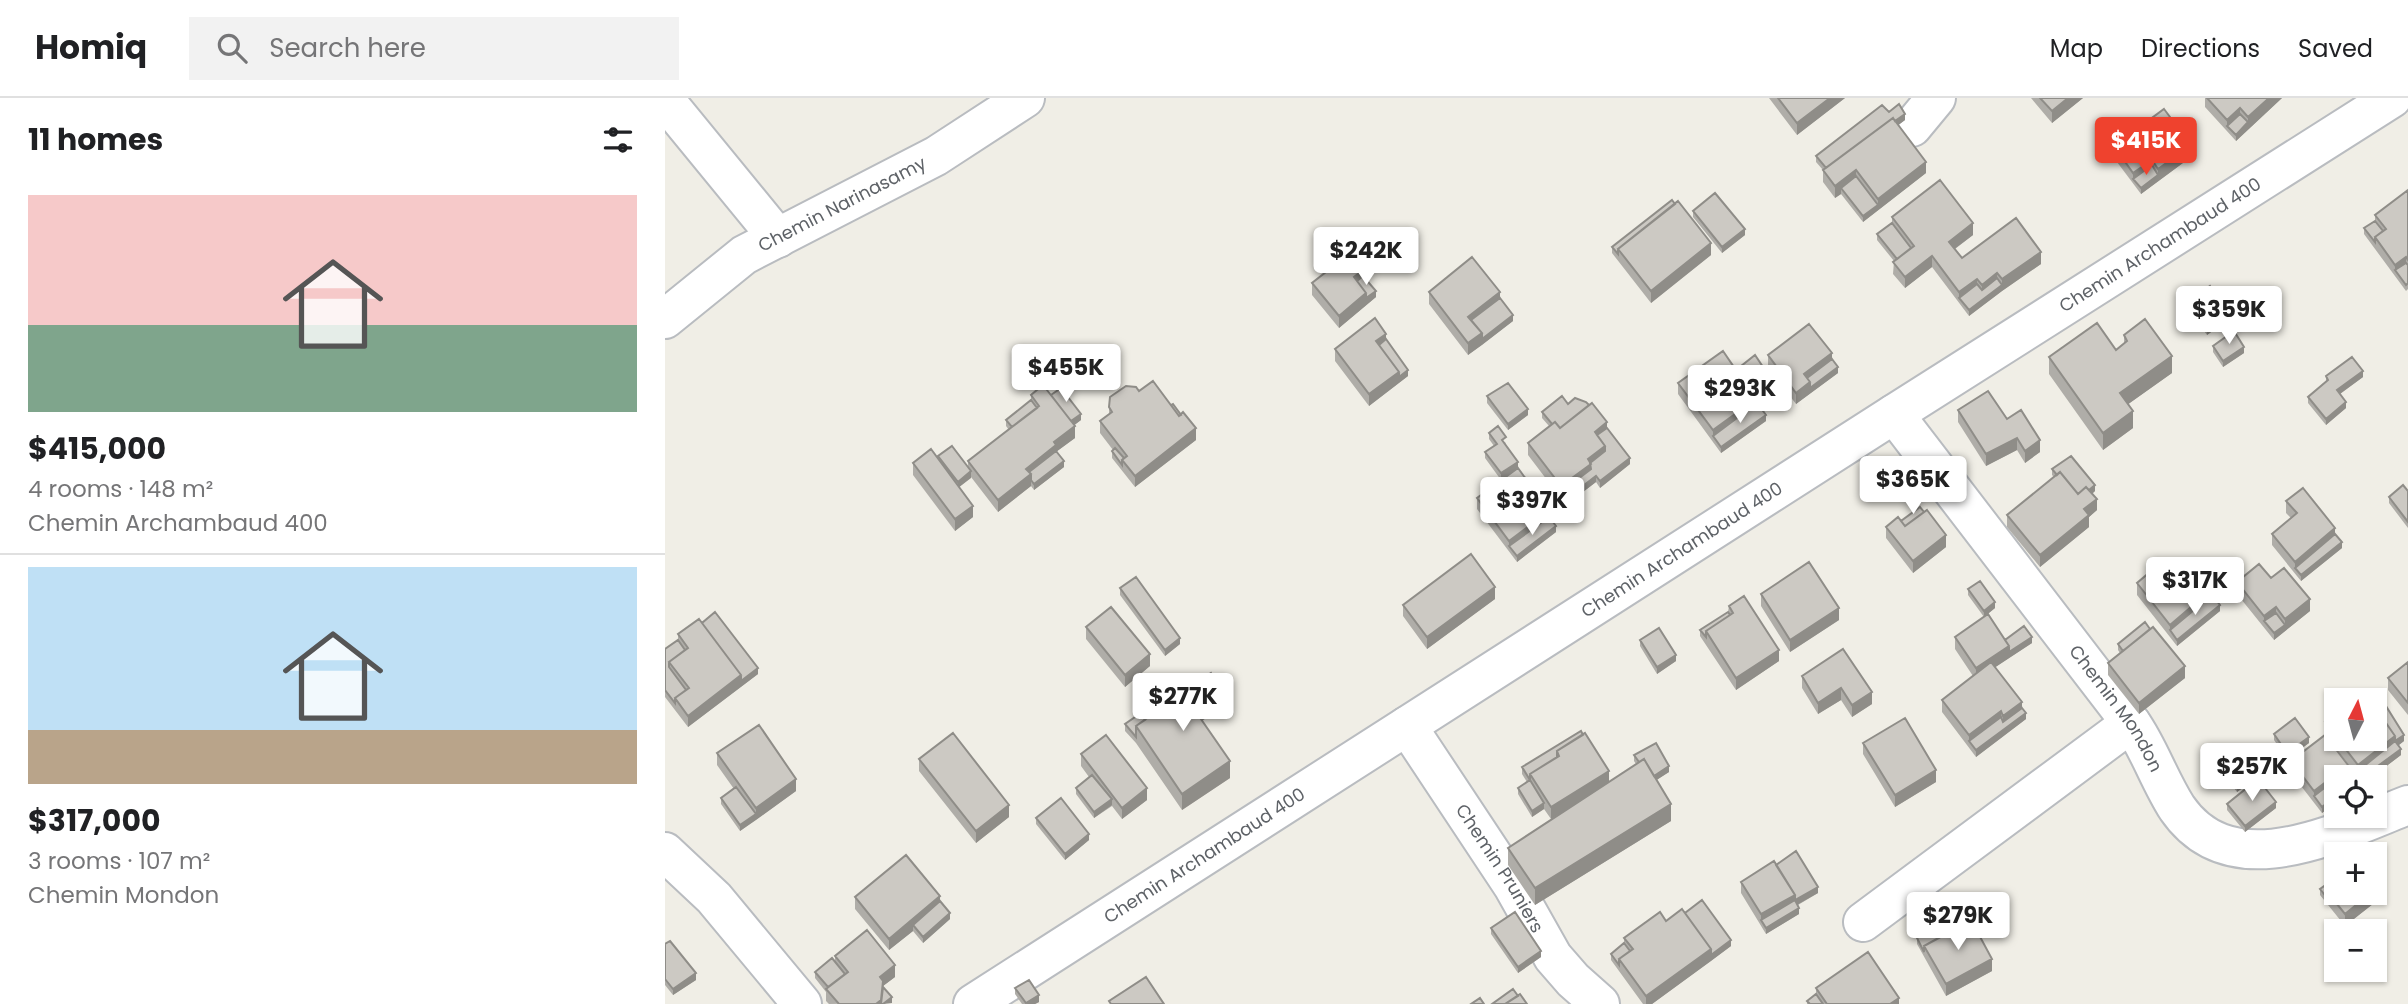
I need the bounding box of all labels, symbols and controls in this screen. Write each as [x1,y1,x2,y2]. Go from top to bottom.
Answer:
search box [189,17,679,80]
text: Homiq [35,24,147,71]
icon: search [213,29,251,67]
text: Search here [269,30,426,66]
text: Map [2050,32,2103,65]
text: Directions [2141,32,2260,65]
text: Saved [2298,32,2373,65]
text: 11 homes [28,118,163,161]
pin: $415K [2097,118,2195,177]
icon: filters [599,121,637,159]
text: $415K [2111,124,2181,156]
street label: Chemin Narinasamy [753,150,930,258]
street label: Chemin Archambaud 400 [2054,171,2266,318]
pin: $242K [1317,228,1415,287]
text: $242K [1329,234,1403,266]
icon: home [270,241,396,367]
pin: $359K [2180,286,2278,346]
text: $359K [2192,293,2266,325]
pin: $455K [1017,344,1115,404]
text: $455K [1028,351,1104,383]
pin: $293K [1691,366,1789,425]
text: $293K [1704,372,1776,404]
text: $415,000 [28,427,166,470]
pin: $365K [1864,456,1962,516]
text: $365K [1876,463,1950,495]
text: 4 rooms · 148 m² [28,473,213,505]
street label: Chemin Archambaud 400 [1576,476,1787,623]
pin: $397K [1483,478,1581,537]
text: $397K [1496,484,1568,516]
text: Chemin Archambaud 400 [28,507,328,539]
pin: $317K [2146,558,2244,617]
text: $317K [2162,564,2228,596]
icon: home [270,613,396,739]
street label: Chemin Mondon [2063,639,2169,776]
pin: $277K [1134,674,1232,733]
text: $277K [1149,680,1217,712]
north arrow [2324,688,2387,751]
map controls [2324,688,2387,982]
pin: $257K [2203,744,2301,803]
text: $257K [2216,750,2288,782]
button: locate [2324,765,2387,828]
street label: Chemin Archambaud 400 [1099,781,1310,929]
text: $317,000 [28,799,161,842]
street label: Chemin Pruniers [1450,799,1550,937]
button: + [2324,842,2387,905]
text: 3 rooms · 107 m² [28,845,210,877]
text: Chemin Mondon [28,879,219,911]
pin: $279K [1909,892,2007,952]
text: $279K [1923,899,1993,931]
button: − [2324,919,2387,982]

